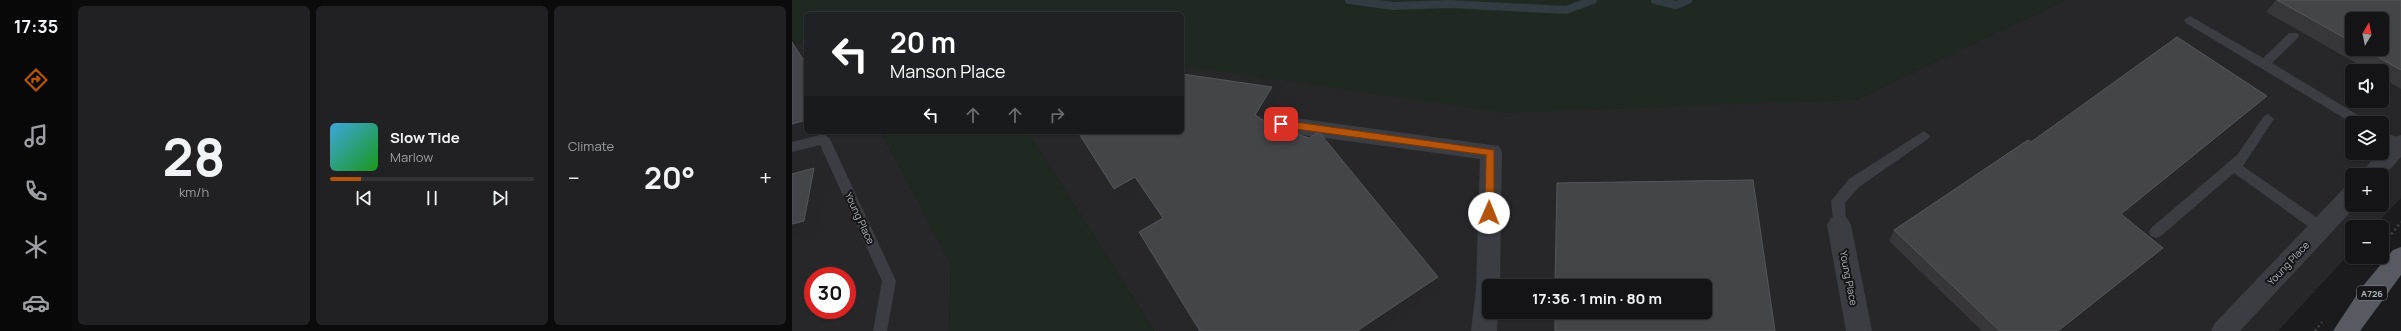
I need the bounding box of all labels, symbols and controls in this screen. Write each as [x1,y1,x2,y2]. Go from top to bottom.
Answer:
north arrow [2345,12,2389,56]
map controls [2345,12,2389,264]
text: 17:35 [14,14,58,38]
text: 20 m [890,23,956,61]
icon: left [824,28,876,80]
text: Manson Place [890,59,1006,83]
button: sound [2345,64,2389,108]
icon: directions [22,66,50,94]
icon: left [920,104,942,126]
icon: ahead [962,104,984,126]
icon: ahead [1004,104,1026,126]
icon: right [1046,104,1068,126]
pin [1264,107,1298,141]
icon: arrive [1270,113,1292,135]
button: layers [2345,116,2389,160]
text: 28 [163,121,225,192]
icon: music [22,122,50,150]
text: Slow Tide [390,127,460,148]
text: Climate [568,137,614,155]
text: Marlow [390,148,433,166]
text: 20° [644,157,695,198]
text: − [568,163,580,193]
text: + [759,163,772,193]
button: + [2345,168,2389,212]
icon: phone [22,177,50,205]
text: km/h [179,183,209,201]
icon: previous [353,187,375,209]
icon: pause [421,187,443,209]
icon: next [489,187,511,209]
street label: Young Place [842,190,878,246]
position arrow [1468,192,1510,234]
button: − [2345,220,2389,264]
icon: climate [22,233,50,261]
street label: Young Place [2264,238,2312,288]
street label: Young Place [1837,249,1861,307]
speed limit sign: 30 [804,267,856,319]
road number: A726 [2357,286,2387,300]
text: 17:36 · 1 min · 80 m [1532,288,1662,309]
icon: car [22,289,50,317]

